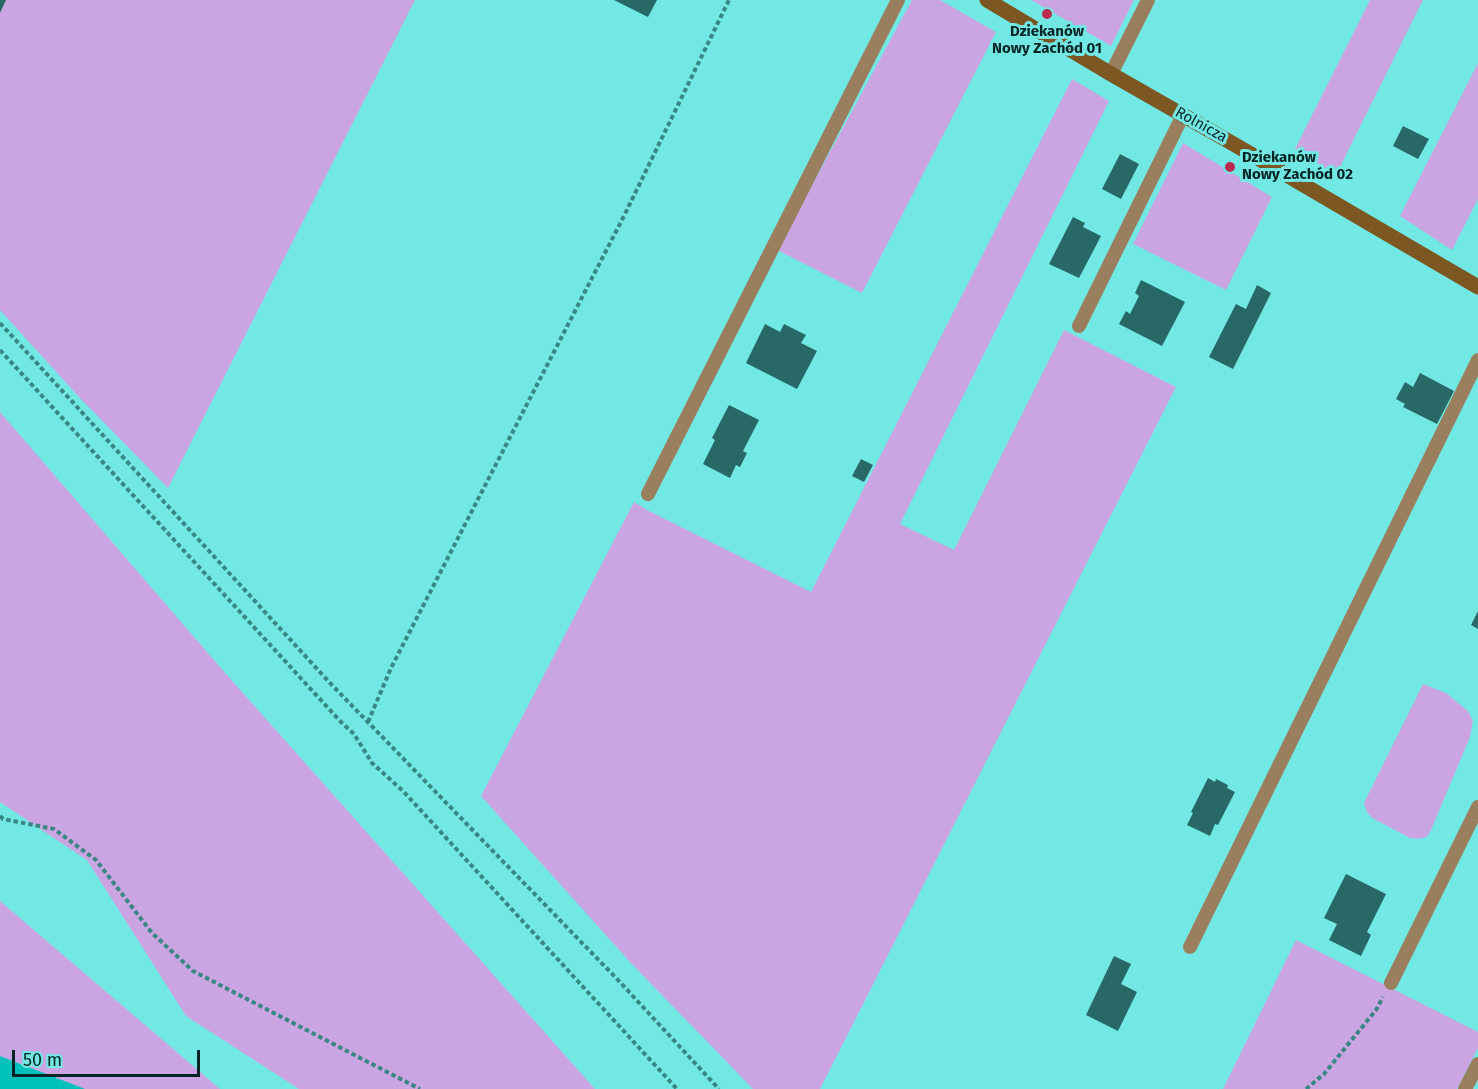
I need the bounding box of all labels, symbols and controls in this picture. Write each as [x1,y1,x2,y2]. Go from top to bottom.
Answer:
marker: Dziekanów Nowy Zachód 01 [1040,7,1054,21]
place label: Dziekanów Nowy Zachód 01 [992,23,1102,58]
street label: Rolnicza [1172,103,1230,147]
place label: Dziekanów Nowy Zachód 02 [1242,149,1353,184]
marker: Dziekanów Nowy Zachód 02 [1223,160,1237,174]
scale bar [15,1038,202,1076]
text: 50 m [23,1049,62,1071]

